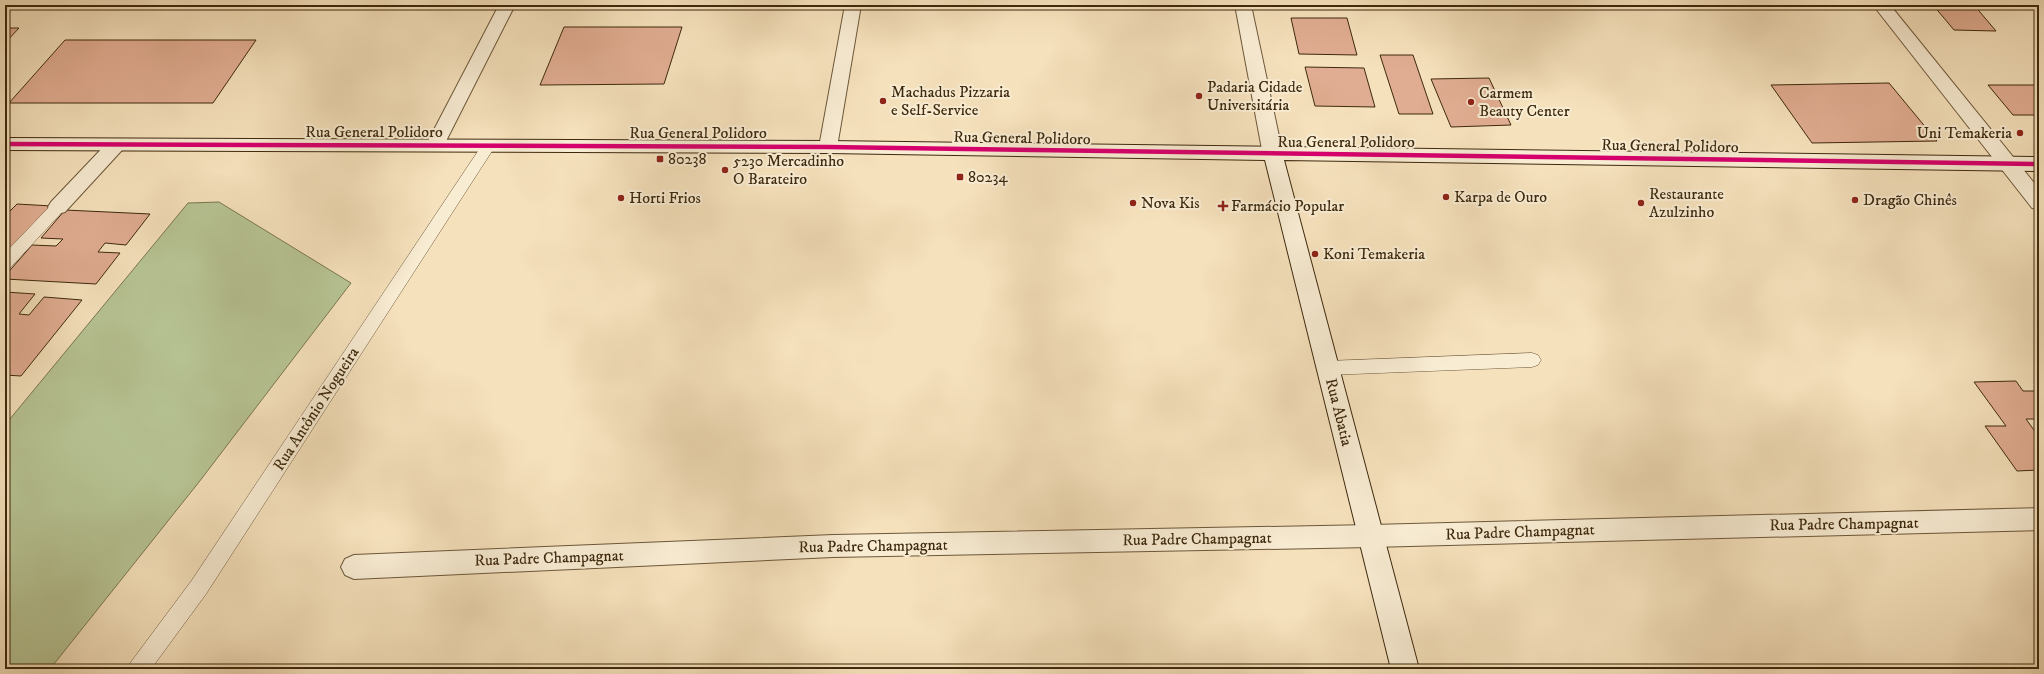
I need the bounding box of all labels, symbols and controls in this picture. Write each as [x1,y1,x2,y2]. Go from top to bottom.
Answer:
place label: Padaria Cidade Universitária [1207,77,1303,115]
place label: Machadus Pizzaria e Self-Service [891,82,1010,120]
place label: Carmem Beauty Center [1479,83,1570,121]
marker: Padaria Cidade Universitária [1194,91,1204,101]
marker: Machadus Pizzaria e Self-Service [878,96,888,106]
marker: Carmem Beauty Center [1466,97,1476,107]
street label: Rua General Polidoro [305,122,443,142]
street label: Rua General Polidoro [629,123,767,143]
place label: Uni Temakeria [1917,123,2012,143]
street label: Rua General Polidoro [953,127,1091,149]
marker: Uni Temakeria [2015,128,2025,138]
street label: Rua General Polidoro [1277,132,1415,152]
street label: Rua General Polidoro [1601,135,1739,157]
place label: 80238 [668,149,706,169]
place label: 5230 Mercadinho O Barateiro [733,151,844,189]
marker: 80238 [655,154,665,164]
marker: 5230 Mercadinho O Barateiro [720,165,730,175]
place label: 80234 [968,167,1008,187]
marker: 80234 [955,172,965,182]
place label: Restaurante Azulzinho [1649,184,1724,222]
place label: Karpa de Ouro [1454,187,1547,207]
place label: Horti Frios [629,188,701,208]
place label: Dragão Chinês [1863,190,1957,210]
marker: Karpa de Ouro [1441,192,1451,202]
marker: Horti Frios [616,193,626,203]
place label: Nova Kis [1141,193,1200,213]
marker: Dragão Chinês [1850,195,1860,205]
place label: Farmácio Popular [1231,196,1344,216]
marker: Nova Kis [1128,198,1138,208]
marker: Restaurante Azulzinho [1636,198,1646,208]
marker: Farmácio Popular [1218,201,1228,211]
place label: Koni Temakeria [1323,244,1425,264]
marker: Koni Temakeria [1310,249,1320,259]
street label: Rua Antônio Nogueira [269,343,364,475]
street label: Rua Abatia [1321,376,1357,448]
street label: Rua Padre Champagnat [1769,513,1919,535]
street label: Rua Padre Champagnat [1445,519,1595,545]
street label: Rua Padre Champagnat [1122,528,1272,550]
street label: Rua Padre Champagnat [798,535,948,557]
street label: Rua Padre Champagnat [474,545,624,571]

